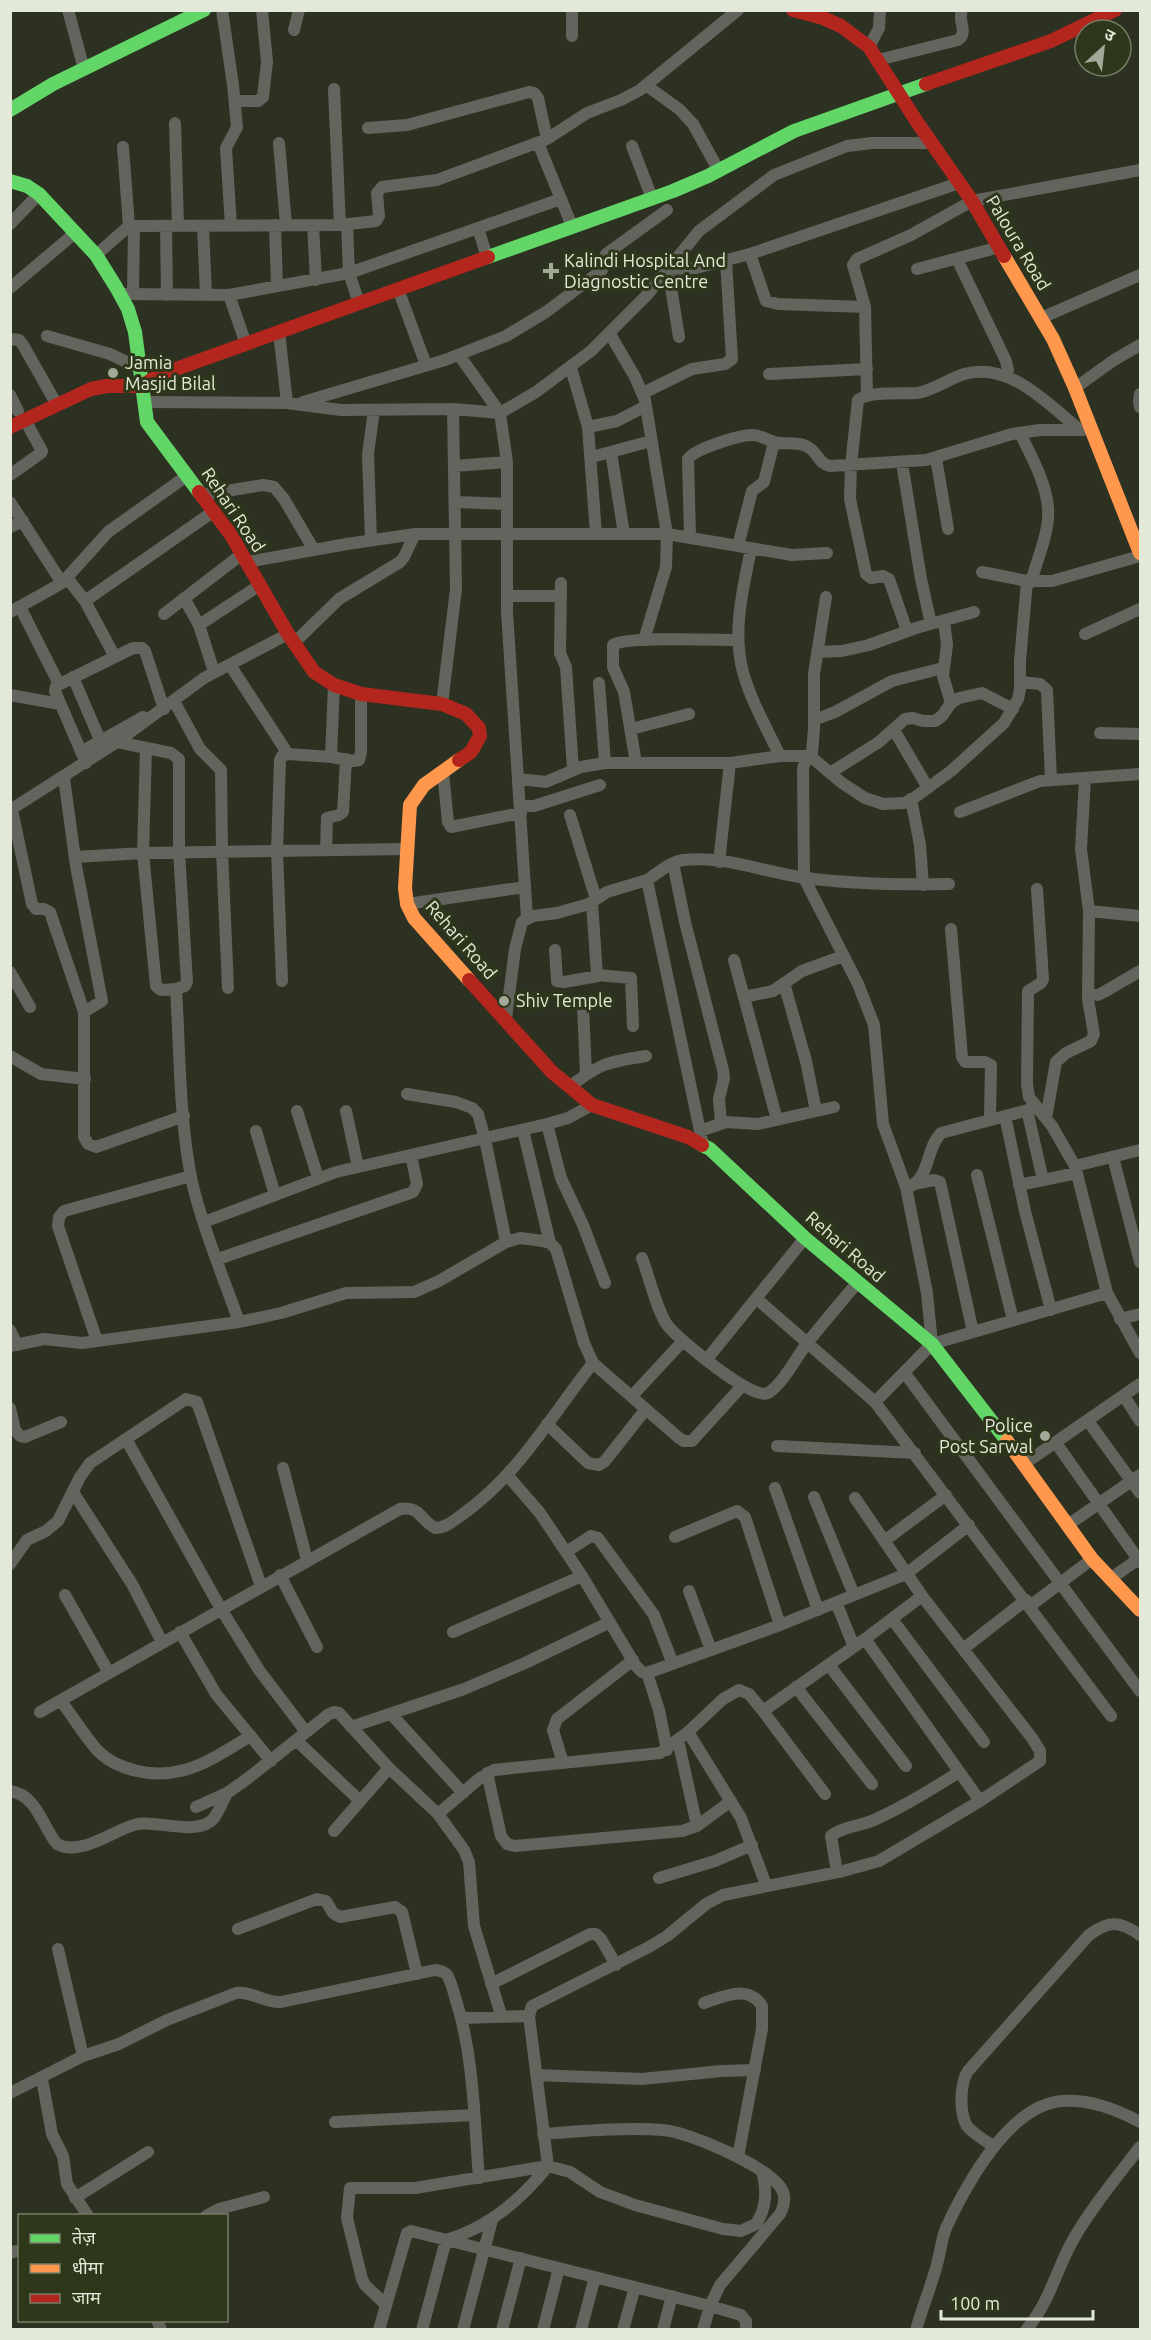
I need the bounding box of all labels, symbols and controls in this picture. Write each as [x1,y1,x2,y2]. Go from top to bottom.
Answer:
north arrow [1073,18,1133,78]
text: उ [1102,24,1119,45]
street label: Paloura Road [983,191,1055,294]
place label: Kalindi Hospital And Diagnostic Centre [564,250,726,291]
marker: Kalindi Hospital And Diagnostic Centre [542,262,560,280]
place label: Jamia Masjid Bilal [125,352,216,393]
marker: Jamia Masjid Bilal [106,366,120,380]
street label: Rehari Road [198,463,269,555]
street label: Rehari Road [422,896,501,983]
place label: Shiv Temple [516,990,613,1010]
marker: Shiv Temple [497,994,511,1008]
street label: Rehari Road [802,1207,889,1286]
place label: Police Post Sarwal [939,1415,1033,1456]
marker: Police Post Sarwal [1038,1429,1052,1443]
legend [18,2214,228,2322]
text: तेज़ [72,2227,96,2247]
text: धीमा [72,2257,103,2277]
scale bar [941,2283,1092,2321]
text: जाम [72,2287,102,2307]
text: 100 m [950,2293,1000,2313]

